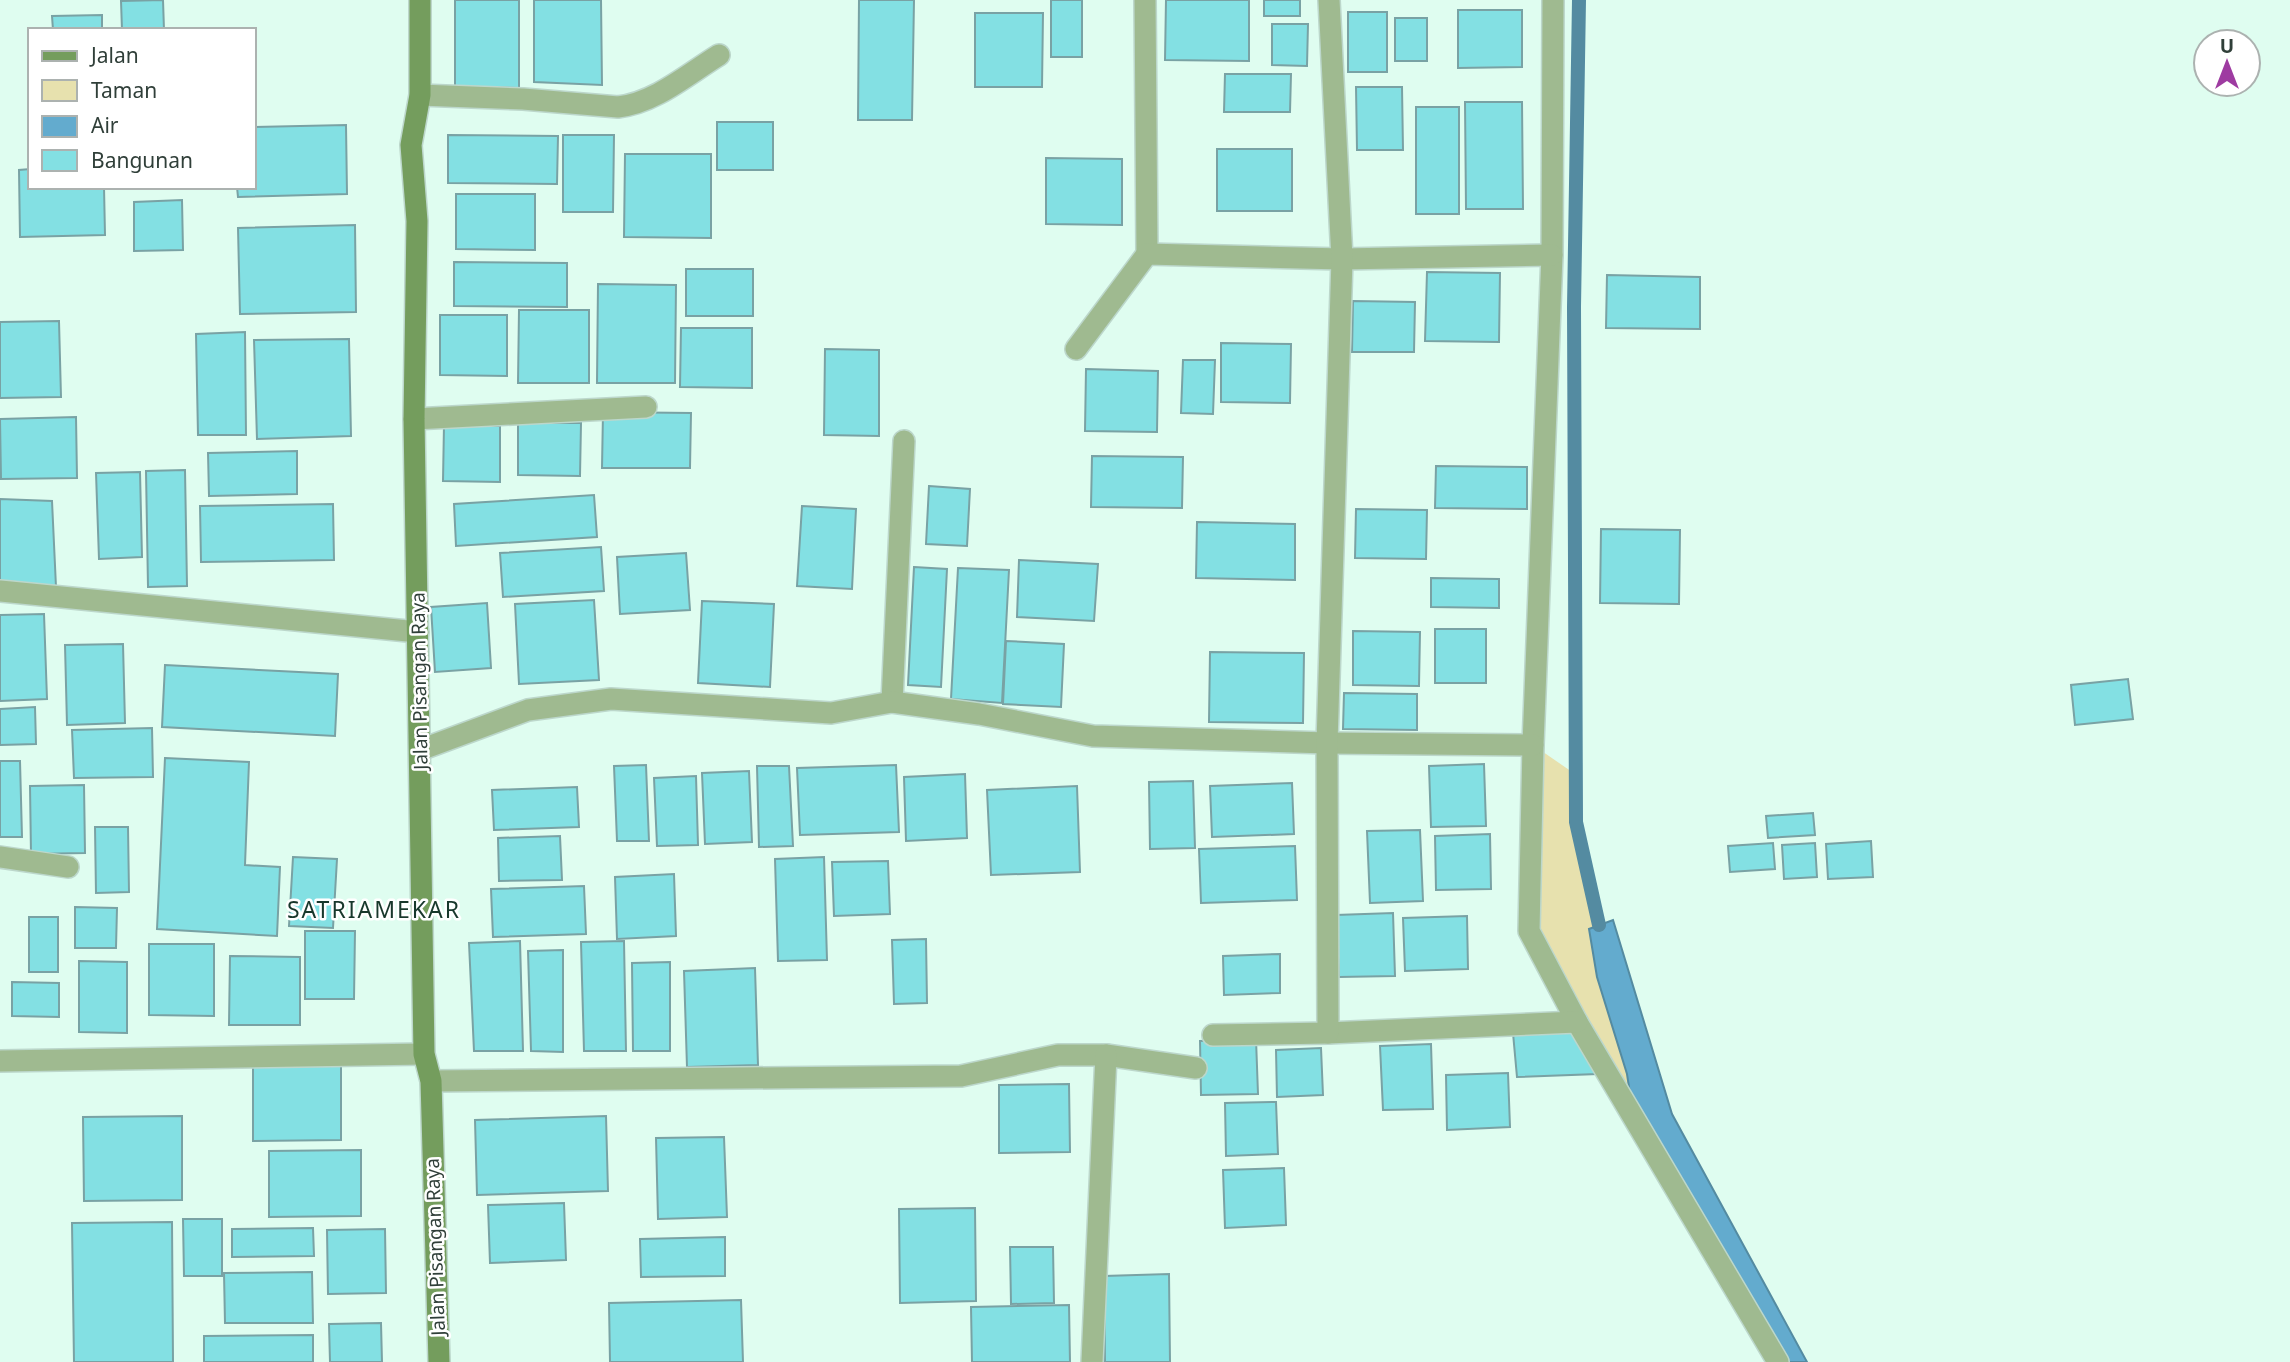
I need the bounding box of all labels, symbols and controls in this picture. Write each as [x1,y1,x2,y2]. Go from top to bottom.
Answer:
legend [28,28,256,189]
north arrow [2192,28,2262,98]
text: U [2220,33,2234,59]
text: Jalan [89,41,139,69]
text: Taman [91,76,157,104]
text: Air [91,111,119,139]
text: Bangunan [91,146,193,174]
street label: Jalan Pisangan Raya [404,592,434,772]
district label: SATRIAMEKAR [287,893,461,925]
street label: Jalan Pisangan Raya [419,1158,451,1338]

